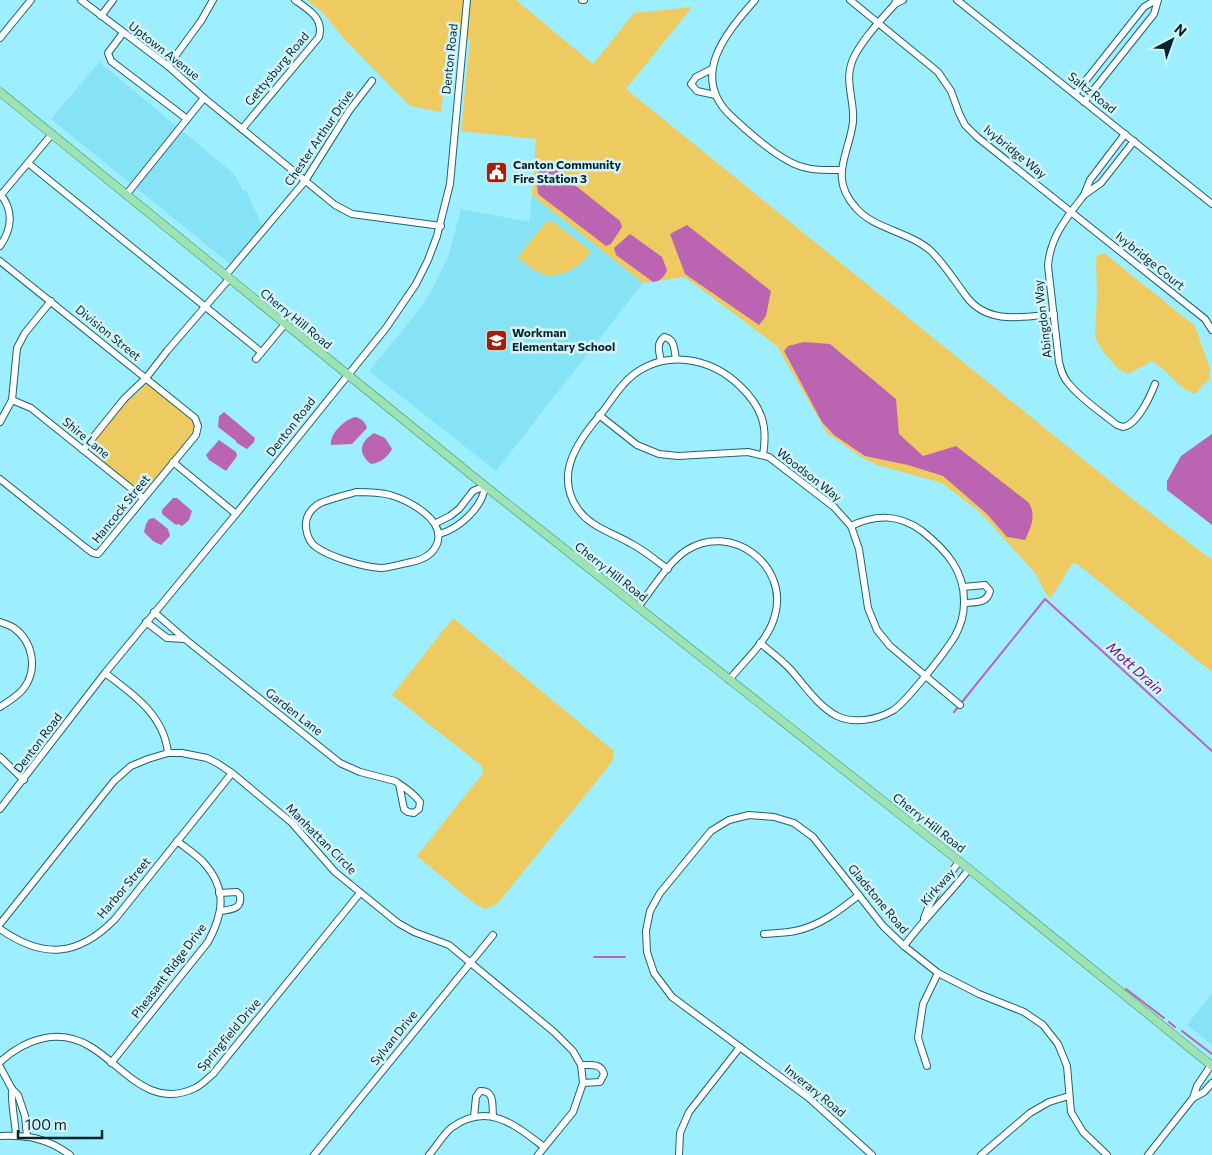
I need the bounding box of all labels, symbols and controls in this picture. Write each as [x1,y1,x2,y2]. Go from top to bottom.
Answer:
north arrow [1147,15,1197,65]
street label: Uptown Avenue [126,18,203,82]
text: N [1171,20,1190,40]
street label: Denton Road [438,23,460,95]
street label: Gettysburg Road [241,29,311,108]
street label: Saltz Road [1066,69,1119,116]
street label: Chester Arthur Drive [281,87,356,188]
street label: Ivybridge Way [981,122,1050,181]
place label: Canton Community Fire Station 3 [513,157,621,185]
public building icon: Canton Community Fire Station 3 [485,160,509,184]
street label: Ivybridge Court [1113,228,1188,292]
street label: Abingdon Way [1030,279,1054,359]
street label: Cherry Hill Road [258,285,335,351]
street label: Division Street [73,302,144,363]
place label: Workman Elementary School [512,325,615,353]
school or university icon: Workman Elementary School [484,328,508,352]
street label: Denton Road [263,394,318,459]
street label: Shire Lane [60,414,113,460]
street label: Woodson Way [774,445,845,504]
street label: Hancock Street [88,471,152,545]
street label: Cherry Hill Road [573,539,651,604]
water label: Mott Drain [1104,638,1167,697]
street label: Garden Lane [263,685,326,738]
street label: Denton Road [10,710,64,775]
street label: Cherry Hill Road [891,790,969,855]
street label: Manhattan Circle [283,800,360,877]
street label: Harbor Street [94,854,153,921]
street label: Gladstone Road [846,861,912,936]
street label: Kirkway [917,865,957,907]
street label: Pheasant Ridge Drive [128,920,208,1020]
street label: Springfield Drive [194,995,263,1074]
street label: Sylvan Drive [367,1007,420,1068]
street label: Inverary Road [782,1061,849,1119]
scale bar [18,1108,101,1140]
text: 100 m [25,1115,67,1133]

